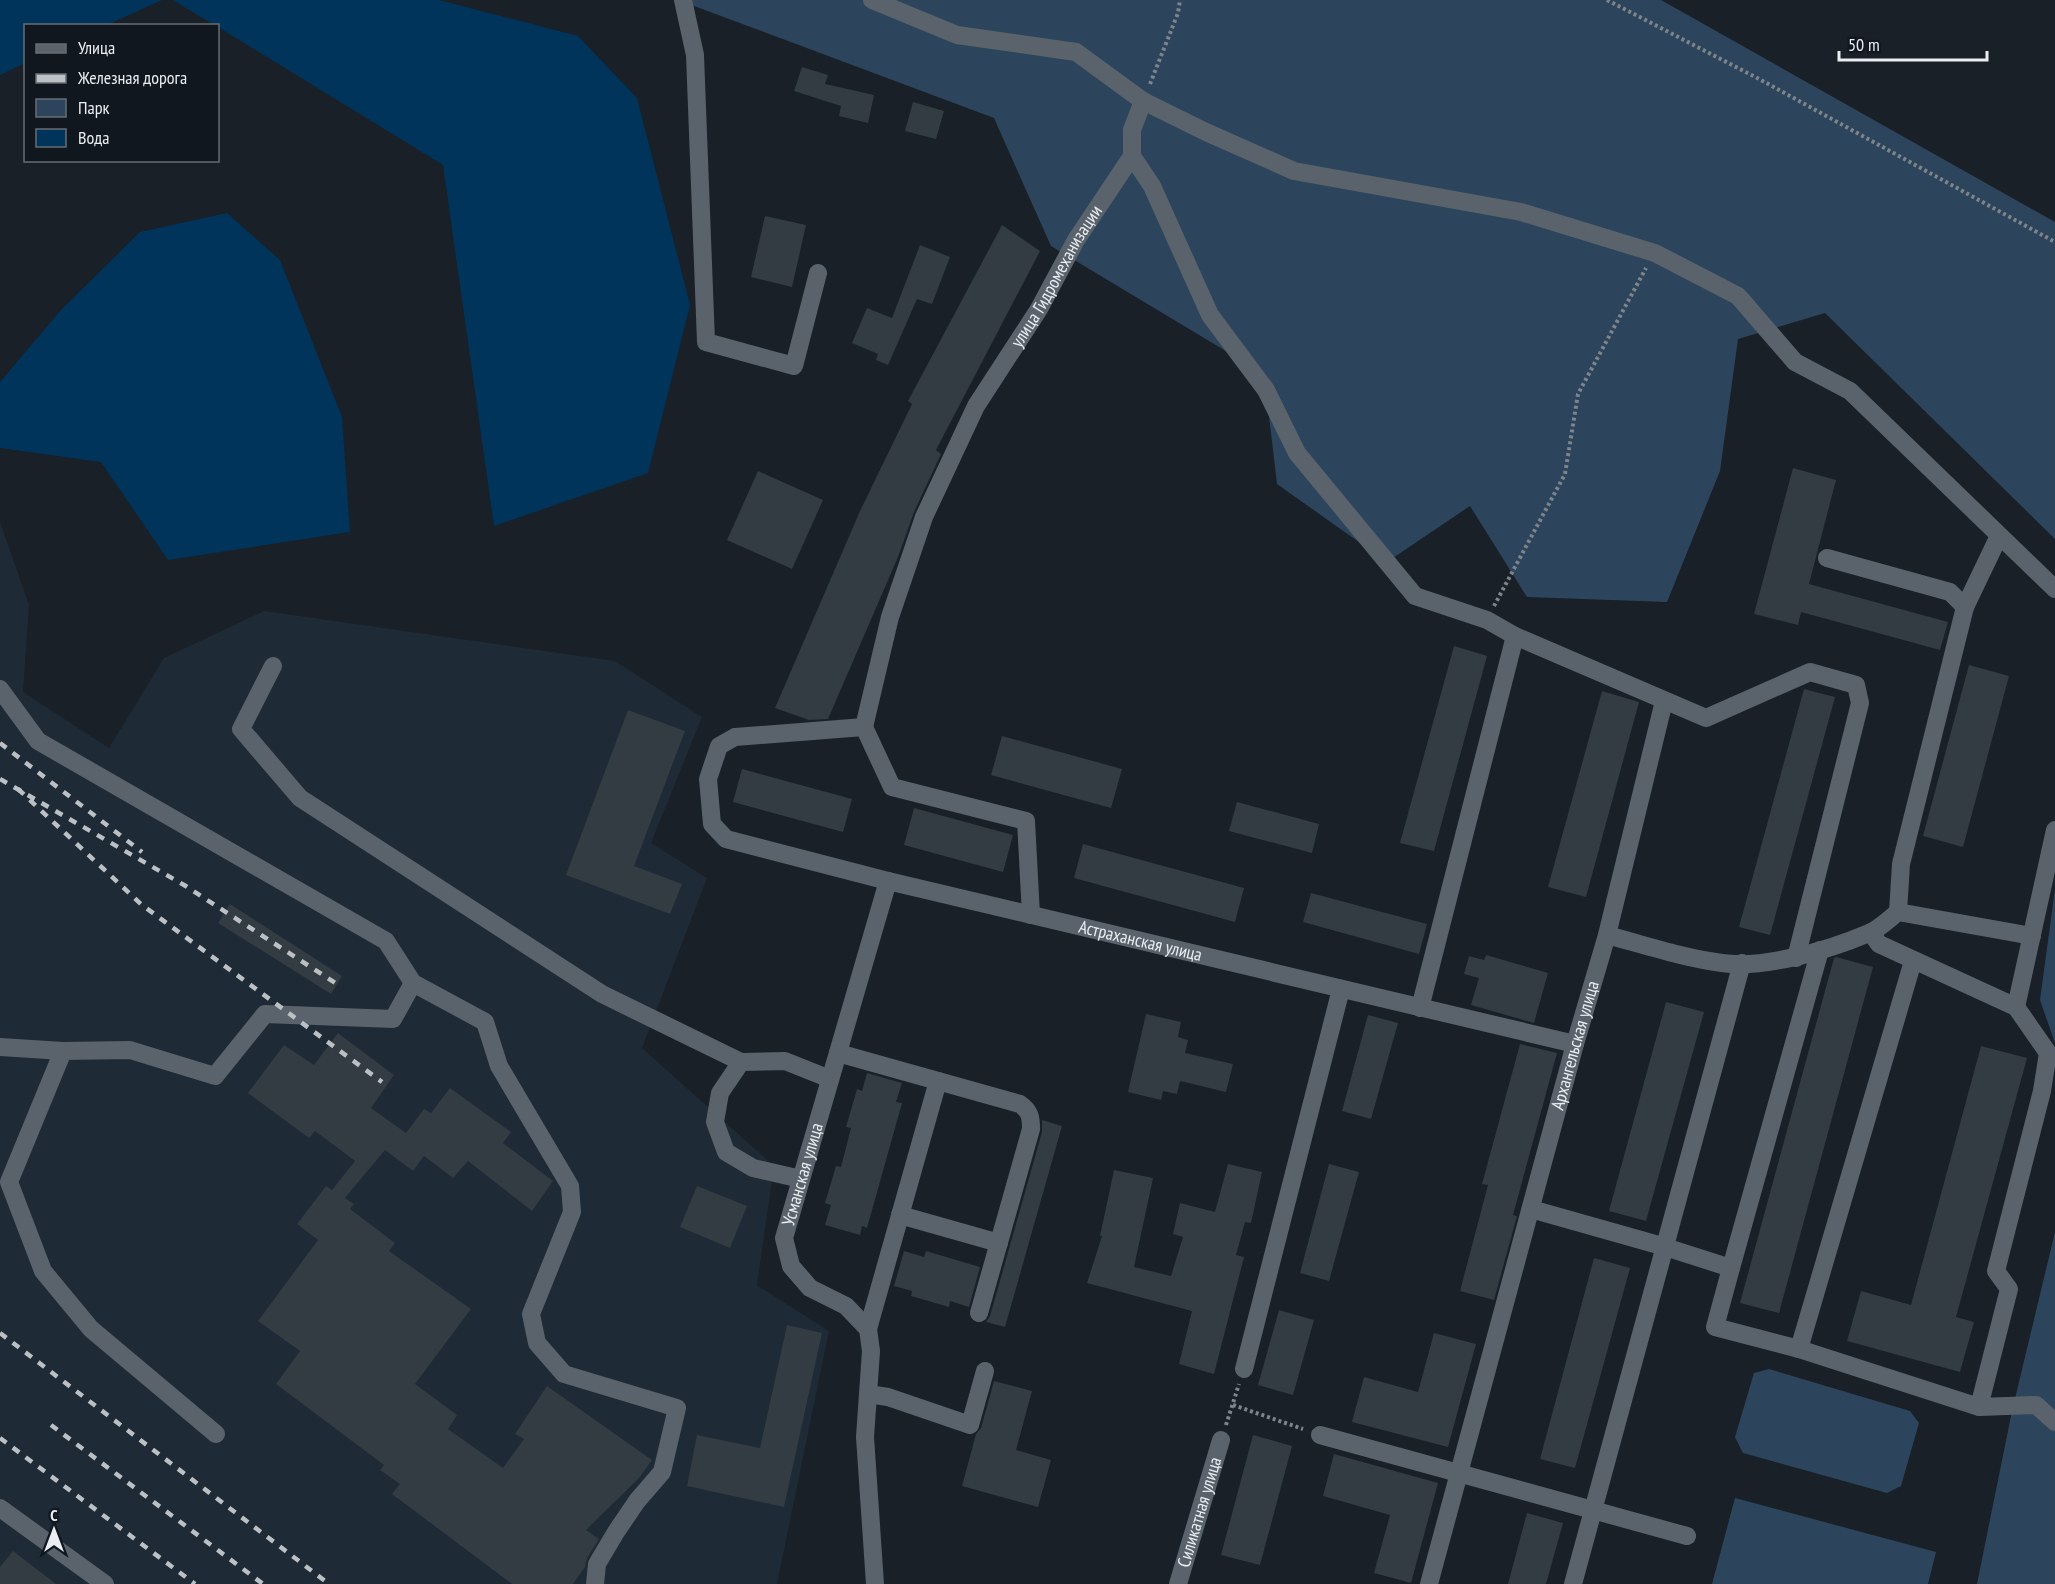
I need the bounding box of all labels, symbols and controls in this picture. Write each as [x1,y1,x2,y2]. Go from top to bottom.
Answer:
legend [24,24,219,162]
scale bar [1839,24,1988,62]
text: 50 m [1848,33,1880,56]
text: Улица [78,36,115,59]
text: Железная дорога [77,66,187,89]
text: Парк [78,96,109,119]
text: Вода [78,126,109,149]
street label: улица Гидромеханизации [1005,201,1107,351]
street label: Астраханская улица [1077,915,1205,966]
street label: Архангельская улица [1546,978,1604,1112]
street label: Усманская улица [776,1120,828,1228]
street label: Силикатная улица [1172,1454,1226,1570]
north arrow [24,1500,84,1560]
text: С [50,1505,58,1525]

